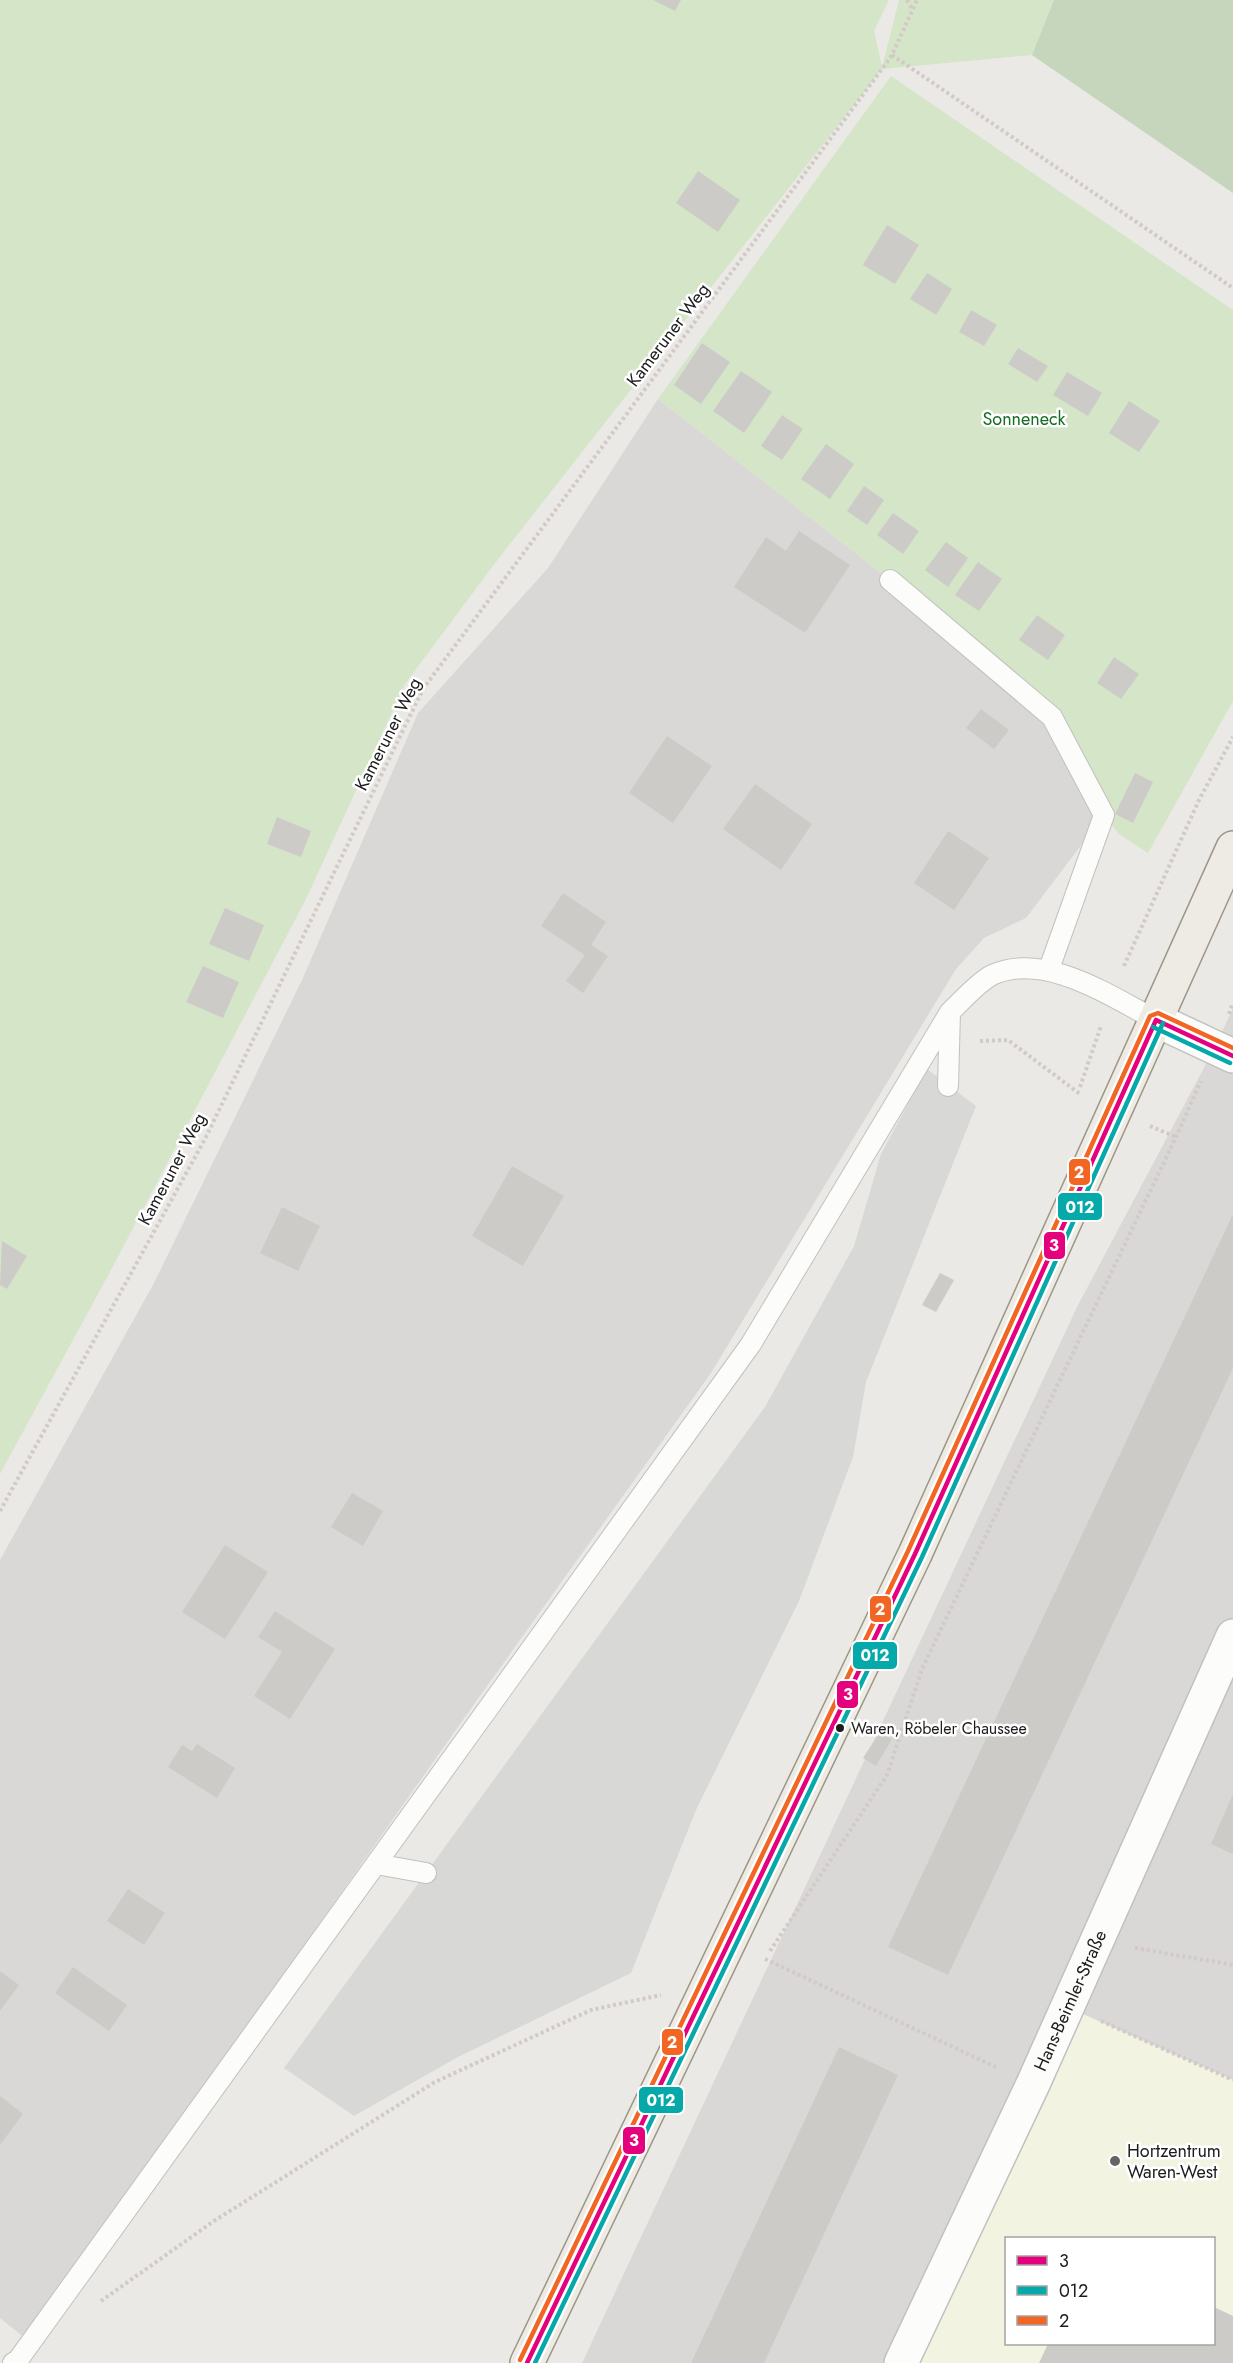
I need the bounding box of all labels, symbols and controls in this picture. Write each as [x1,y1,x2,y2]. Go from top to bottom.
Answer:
street label: Kameruner Weg [620,278,716,392]
park label: Sonneneck [982,406,1066,432]
street label: Kameruner Weg [348,673,428,795]
street label: Kameruner Weg [131,1108,213,1230]
line badge: 2 [1068,1158,1091,1186]
text: 2 [1074,1161,1084,1184]
line badge: 012 [1057,1192,1103,1221]
text: 012 [1065,1196,1095,1219]
line badge: 3 [1043,1231,1066,1260]
text: 3 [1049,1234,1059,1257]
line badge: 2 [869,1595,892,1623]
text: 2 [875,1598,885,1621]
line badge: 012 [852,1641,898,1670]
text: 012 [860,1644,890,1667]
line badge: 3 [836,1680,859,1709]
text: 3 [843,1683,853,1706]
place label: Waren, Röbeler Chaussee [851,1717,1027,1740]
marker: Waren, Röbeler Chaussee [834,1722,846,1734]
street label: Hans-Beimler-Straße [1027,1926,1113,2075]
line badge: 2 [661,2028,684,2056]
text: 2 [667,2031,677,2054]
line badge: 012 [638,2086,684,2114]
text: 012 [646,2089,676,2112]
line badge: 3 [622,2126,646,2155]
text: 3 [629,2129,639,2152]
place label: Hortzentrum Waren-West [1127,2138,1221,2185]
marker: Hortzentrum Waren-West [1108,2154,1122,2168]
legend [1005,2237,1215,2345]
text: 3 [1059,2248,1069,2274]
text: 012 [1059,2278,1088,2304]
text: 2 [1059,2308,1069,2334]

